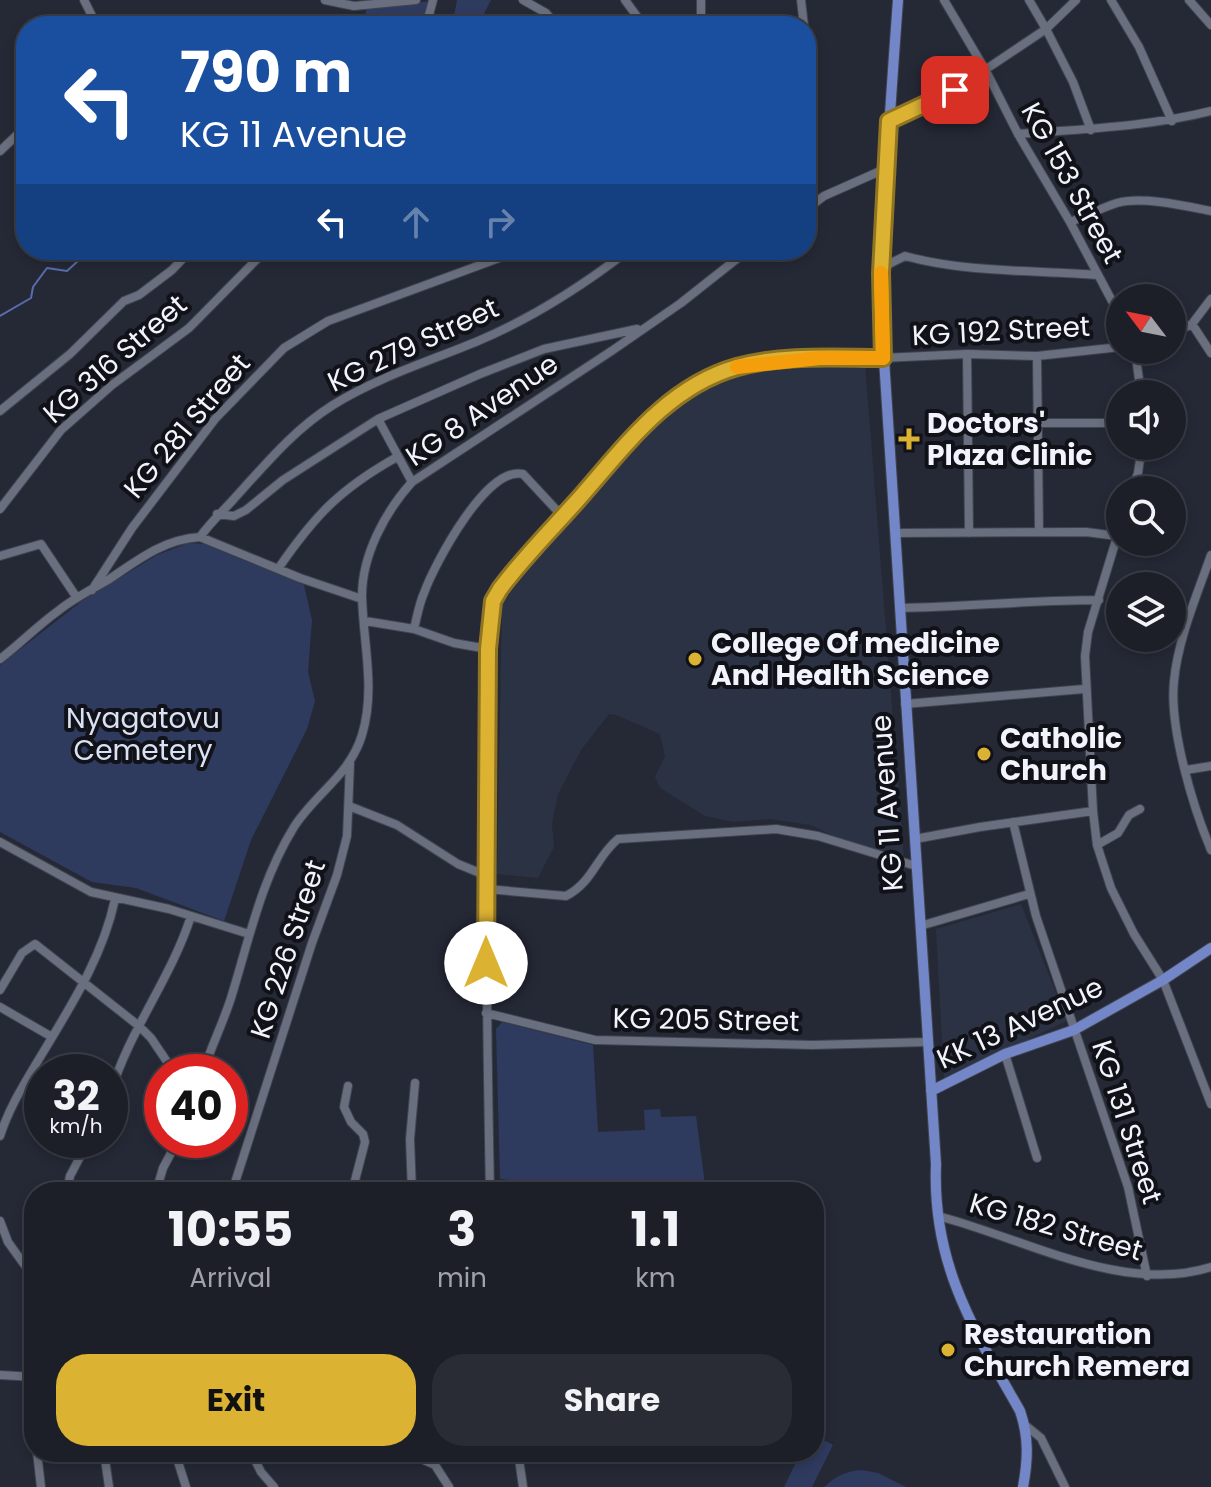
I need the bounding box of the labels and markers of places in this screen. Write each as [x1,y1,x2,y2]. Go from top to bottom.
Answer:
pin [921,56,989,124]
place label: Doctors' Plaza Clinic [927,404,1093,475]
marker: Doctors' Plaza Clinic [898,428,920,450]
place label: College Of medicine And Health Science [711,624,1000,695]
marker: College Of medicine And Health Science [686,650,704,668]
place label: Catholic Church [1000,719,1122,790]
marker: Catholic Church [975,745,993,763]
place label: Restauration Church Remera [964,1315,1190,1386]
marker: Restauration Church Remera [939,1341,957,1359]

